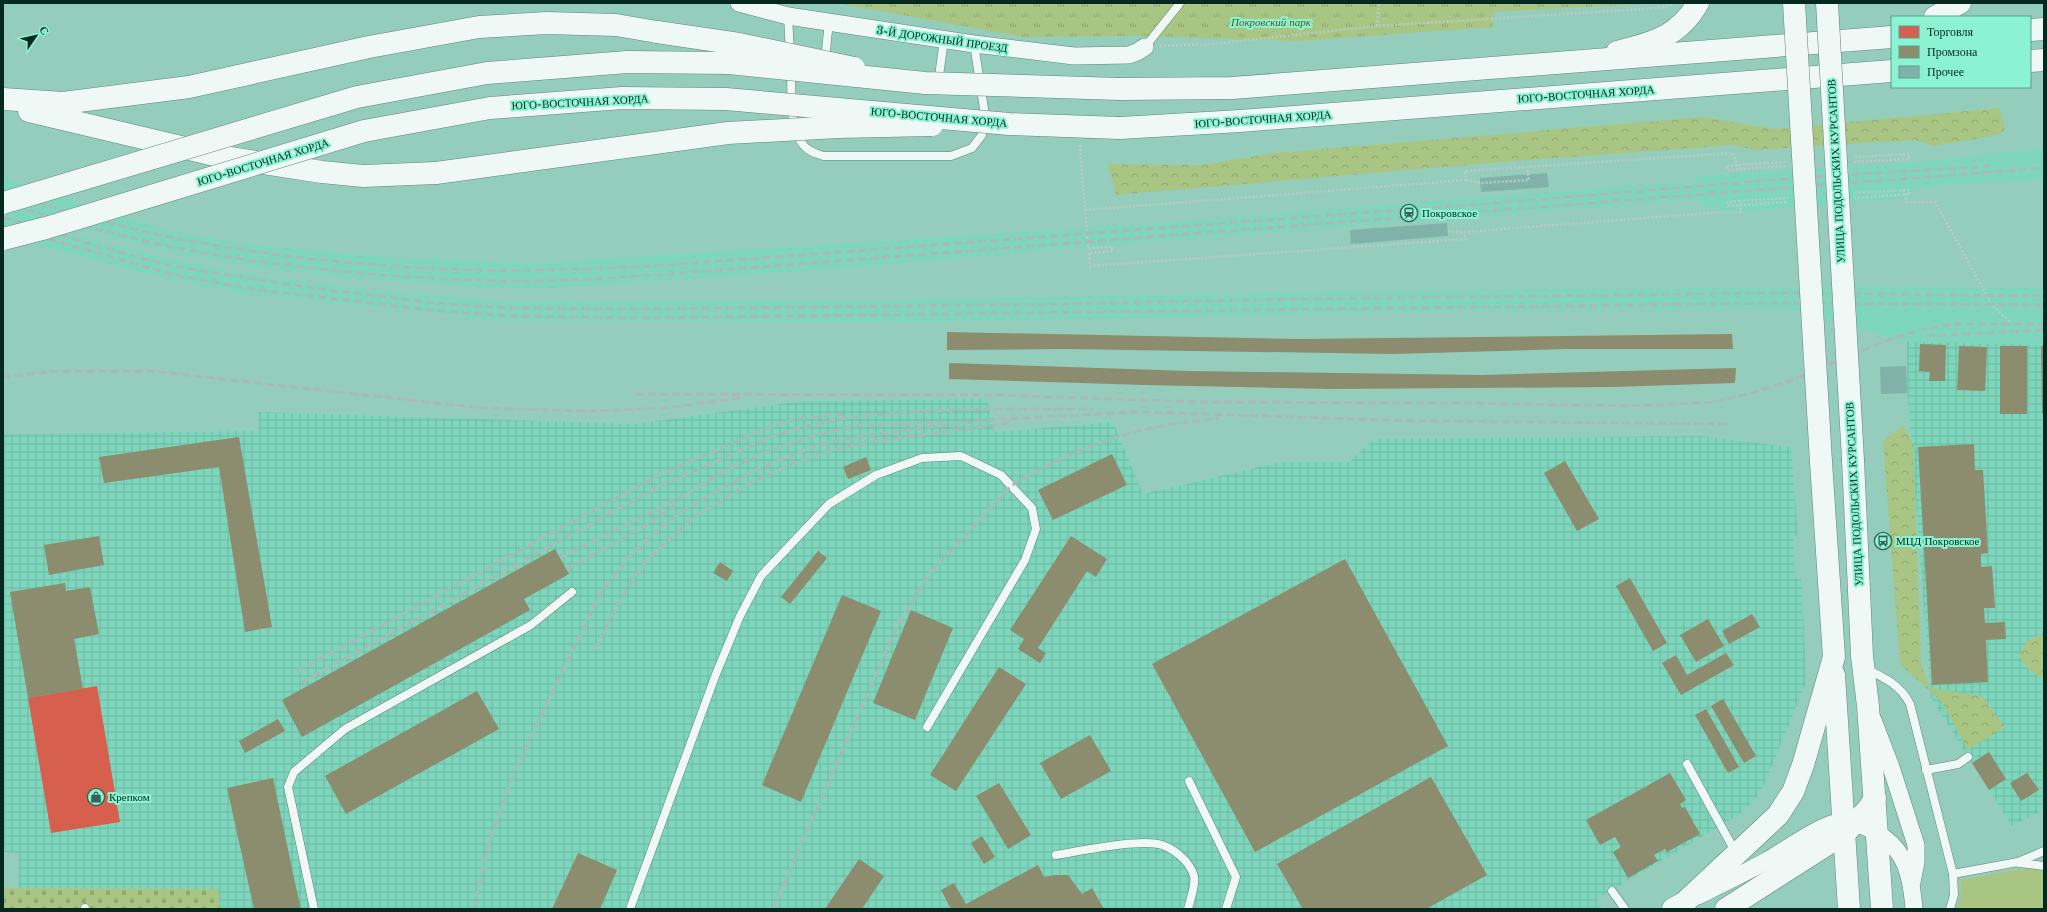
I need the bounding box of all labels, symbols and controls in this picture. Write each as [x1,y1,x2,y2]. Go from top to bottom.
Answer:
park label: Покровский парк [1230,15,1312,29]
north arrow [16,16,56,56]
legend [1891,16,2031,88]
text: С [36,23,52,38]
street label: 3-Й ДОРОЖНЫЙ ПРОЕЗД [876,23,1009,55]
text: Торговля [1927,24,1974,39]
text: Промзона [1927,44,1978,59]
text: Прочее [1927,64,1964,79]
street label: УЛИЦА ПОДОЛЬСКИХ КУРСАНТОВ [1824,79,1848,263]
street label: ЮГО-ВОСТОЧНАЯ ХОРДА [1517,82,1655,106]
street label: ЮГО-ВОСТОЧНАЯ ХОРДА [511,91,649,113]
street label: ЮГО-ВОСТОЧНАЯ ХОРДА [870,104,1008,130]
street label: ЮГО-ВОСТОЧНАЯ ХОРДА [1194,107,1332,131]
street label: ЮГО-ВОСТОЧНАЯ ХОРДА [195,135,331,189]
station icon: Покровское [1399,203,1419,223]
place label: Покровское [1422,206,1477,220]
street label: УЛИЦА ПОДОЛЬСКИХ КУРСАНТОВ [1842,402,1866,586]
bus stop icon: МЦД Покровское [1873,531,1893,551]
place label: МЦД Покровское [1896,534,1980,548]
shop icon: Крепком [86,787,106,807]
place label: Крепком [109,790,150,804]

